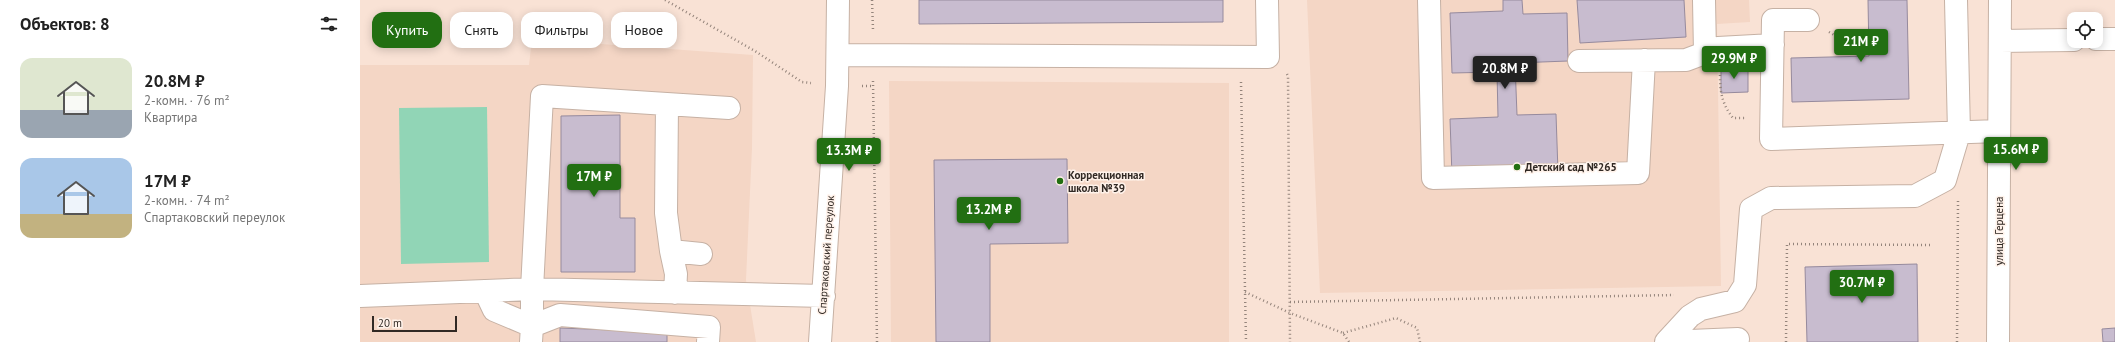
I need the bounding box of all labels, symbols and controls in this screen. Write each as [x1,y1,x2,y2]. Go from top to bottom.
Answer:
chip: Купить [372,12,442,48]
chip: Снять [450,12,513,48]
chip: Фильтры [521,12,603,48]
chip: Новое [611,12,677,48]
map controls [2067,12,2103,48]
button: locate [2067,12,2103,48]
text: Объектов: 8 [20,13,110,35]
icon: filters [318,13,340,35]
pin: 21M ₽ [1833,29,1889,63]
text: 21M ₽ [1843,33,1879,50]
pin: 29.9M ₽ [1697,46,1771,80]
text: 29.9M ₽ [1711,50,1757,67]
pin: 20.8M ₽ [1468,56,1542,90]
text: 20.8M ₽ [1482,60,1528,77]
text: 20.8M ₽ [144,70,205,92]
icon: home [52,74,100,122]
text: 2-комн. · 76 m² [144,92,230,109]
text: Квартира [144,109,197,126]
pin: 15.6M ₽ [1979,137,2053,171]
pin: 13.3M ₽ [812,138,886,172]
text: 15.6M ₽ [1993,141,2039,158]
text: 13.3M ₽ [826,142,872,159]
place label: Детский сад №265 [1525,160,1617,174]
marker: Детский сад №265 [1512,162,1522,172]
pin: 17M ₽ [566,164,622,198]
text: 17M ₽ [576,168,612,185]
place label: Коррекционная школа №39 [1068,168,1144,195]
text: 17M ₽ [144,170,191,192]
icon: home [52,174,100,222]
marker: Коррекционная школа №39 [1055,176,1065,186]
text: 2-комн. · 74 m² [144,192,230,209]
street label: Спартаковский переулок [815,194,837,315]
street label: улица Герцена [1992,196,2006,266]
pin: 13.2M ₽ [952,197,1026,231]
text: 13.2M ₽ [966,201,1012,218]
text: Спартаковский переулок [144,209,285,226]
pin: 30.7M ₽ [1825,270,1899,304]
text: 30.7M ₽ [1839,274,1885,291]
scale bar [372,314,457,333]
text: 20 m [378,316,402,330]

